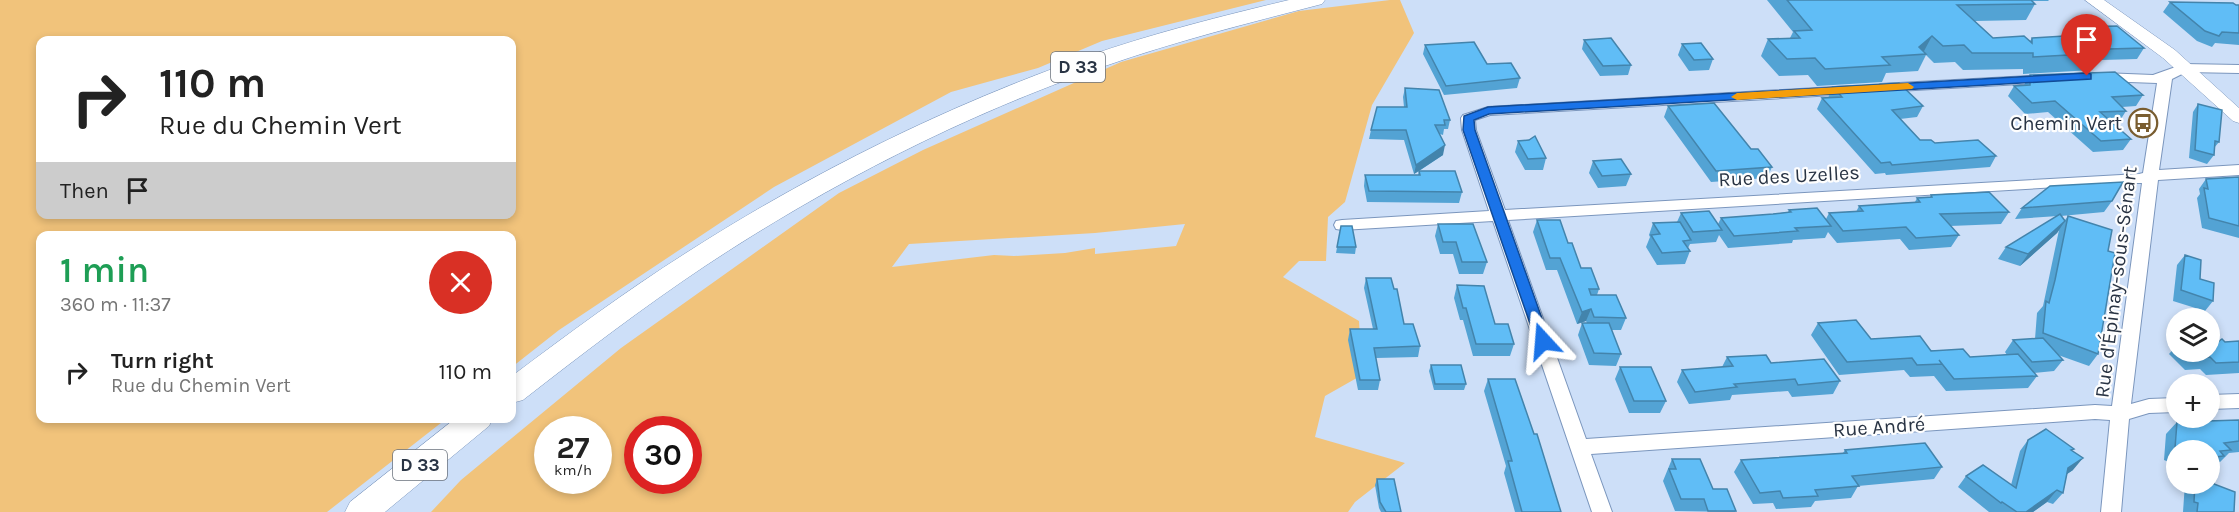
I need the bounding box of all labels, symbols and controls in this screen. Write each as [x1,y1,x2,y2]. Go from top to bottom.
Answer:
pin [2061,14,2112,76]
icon: arrive [2070,23,2103,56]
road number: D 33 [1051,52,1105,82]
text: 110 m [159,58,266,108]
icon: right [60,60,138,138]
bus stop icon: Chemin Vert [2127,107,2159,139]
text: Rue du Chemin Vert [159,109,402,141]
place label: Chemin Vert [2010,112,2122,135]
street label: Rue des Uzelles [1718,161,1860,191]
street label: Rue d'Épinay-sous-Sénart [2089,164,2142,399]
icon: arrive [121,174,154,207]
text: Then [60,178,109,204]
text: 1 min [60,249,149,291]
button: close [429,251,492,314]
text: 360 m · 11:37 [60,293,171,316]
map controls [2166,308,2220,494]
button: layers [2166,308,2220,362]
position arrow [1511,309,1575,373]
text: Turn right [111,348,214,374]
icon: right [60,356,93,389]
text: 110 m [439,359,492,385]
text: Rue du Chemin Vert [111,374,291,397]
button: + [2166,374,2220,428]
street label: Rue André [1832,412,1926,442]
speed limit sign: 30 [624,416,702,494]
text: 27 [556,430,590,466]
button: − [2166,440,2220,494]
road number: D 33 [393,450,447,480]
text: km/h [554,461,592,479]

